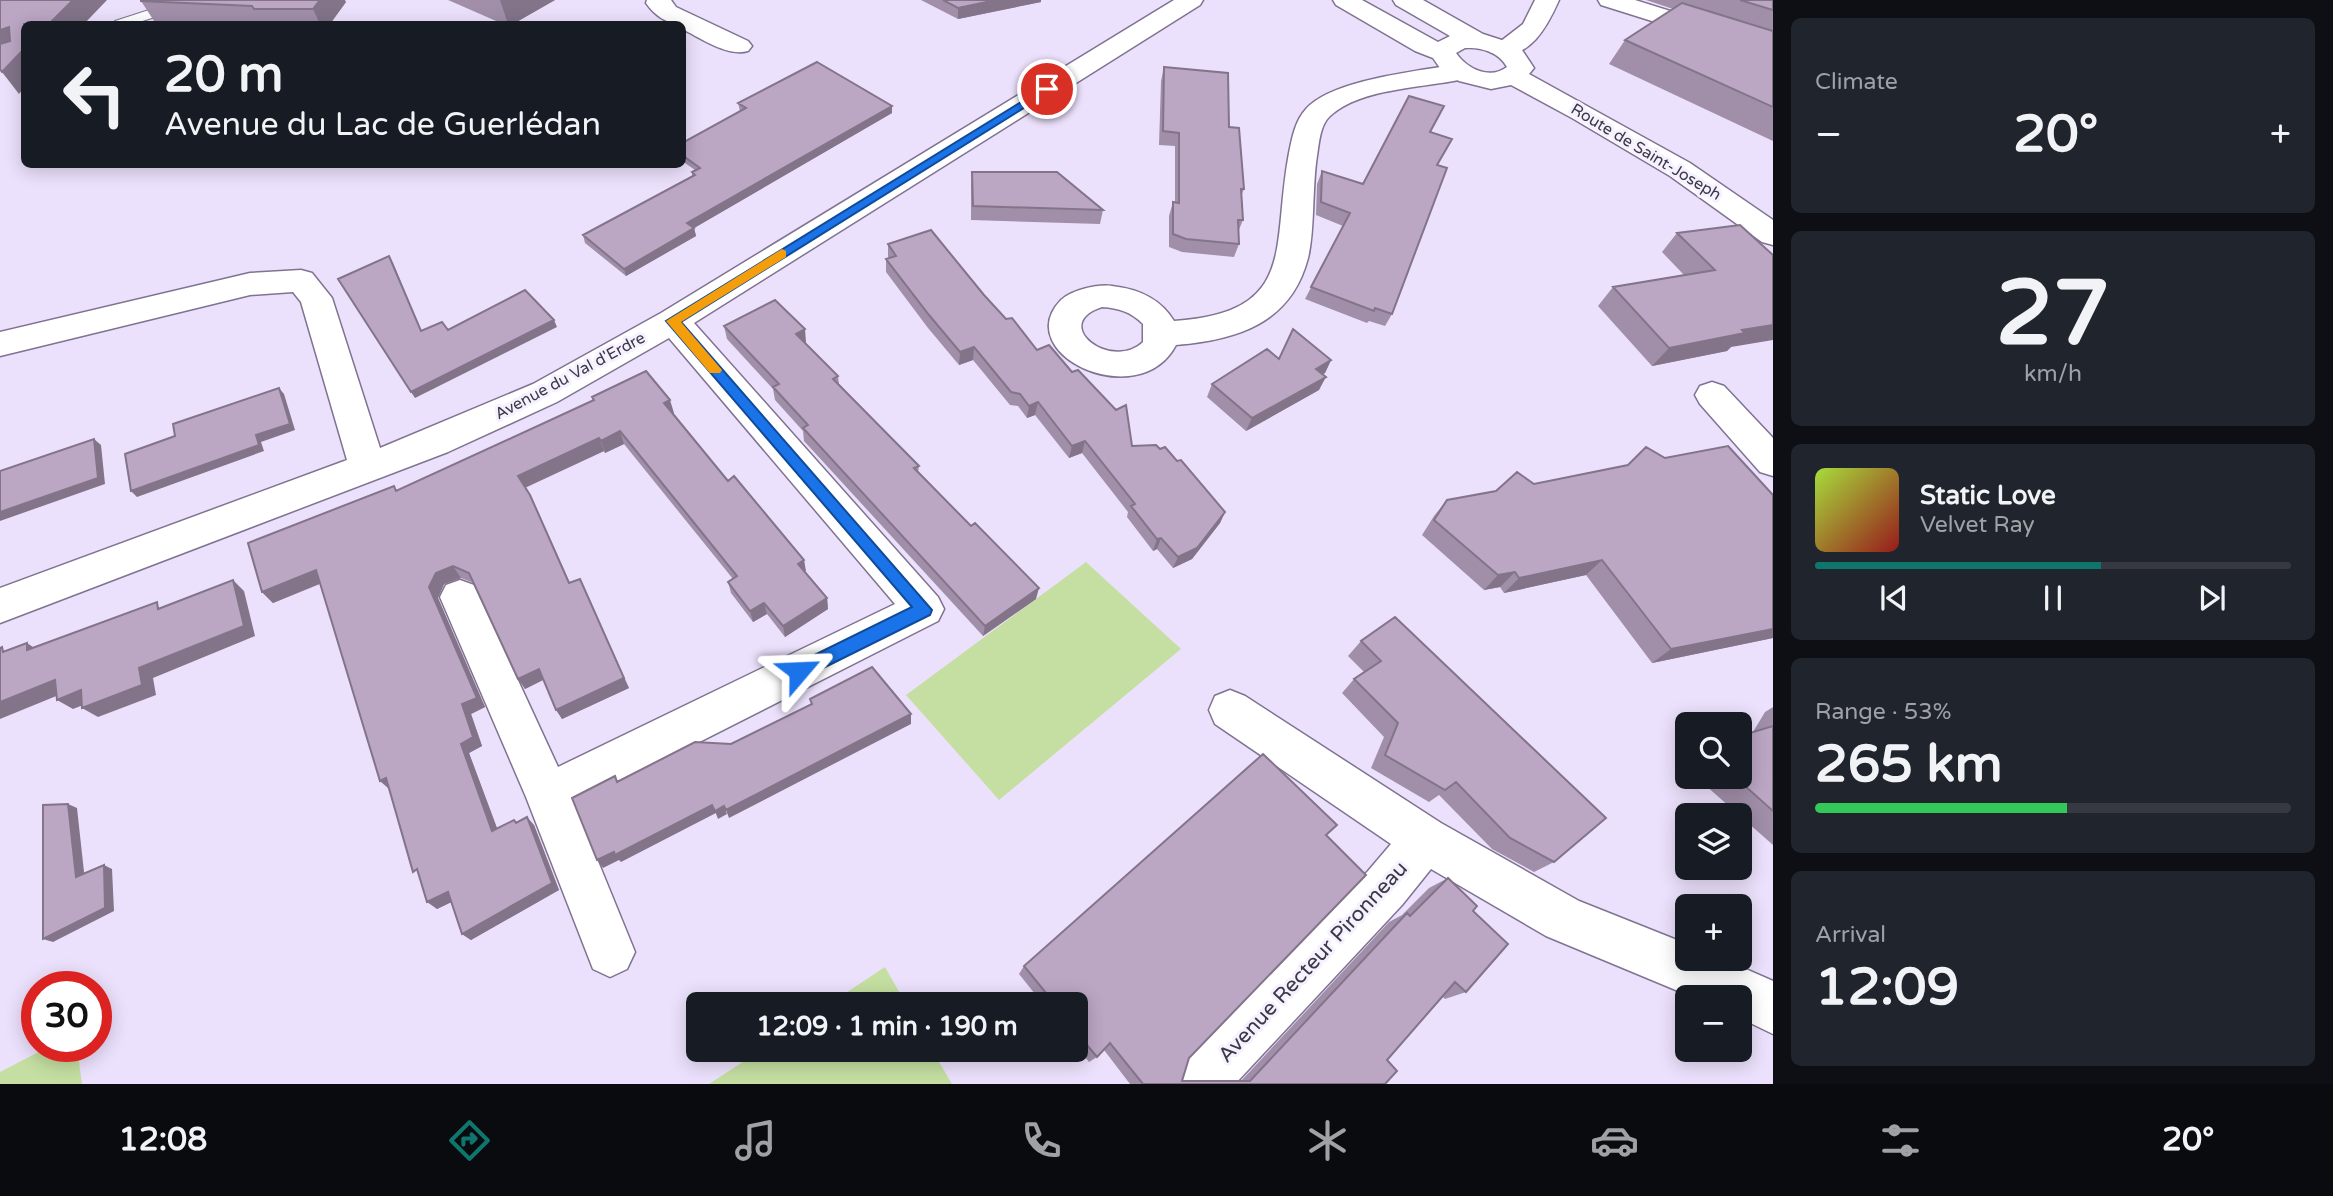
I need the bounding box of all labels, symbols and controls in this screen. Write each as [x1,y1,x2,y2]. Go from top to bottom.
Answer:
text: 20 m [164,46,283,105]
icon: left [49,49,140,140]
pin [1017,59,1077,119]
text: Climate [1815,68,1898,96]
icon: arrive [1028,70,1066,108]
street label: Route de Saint-Joseph [1567,99,1725,205]
text: 20° [2013,103,2098,166]
text: Avenue du Lac de Guerlédan [164,106,601,144]
text: − [1815,112,1842,158]
text: + [2270,112,2291,158]
text: 27 [1996,259,2110,369]
street label: Avenue du Val d'Erdre [491,328,649,424]
text: km/h [2024,360,2082,388]
text: Static Love [1920,480,2056,511]
text: Velvet Ray [1920,511,2035,539]
icon: previous [1875,579,1913,617]
icon: pause [2034,579,2072,617]
icon: next [2193,579,2231,617]
position arrow [762,634,836,708]
text: Range · 53% [1815,698,1951,726]
map controls [1675,712,1752,1062]
button: search [1675,712,1752,789]
text: 265 km [1815,733,2003,796]
button: layers [1675,803,1752,880]
street label: Avenue Recteur Pironneau [1213,856,1413,1068]
button: + [1675,894,1752,971]
text: Arrival [1815,921,1886,949]
text: 12:09 [1815,956,1959,1019]
speed limit sign: 30 [21,971,112,1062]
button: − [1675,985,1752,1062]
text: 12:09 · 1 min · 190 m [756,1011,1018,1042]
icon: directions [445,1116,494,1165]
icon: music [731,1116,780,1165]
icon: phone [1017,1116,1066,1165]
icon: climate [1303,1116,1352,1165]
icon: car [1590,1116,1639,1165]
icon: filters [1876,1116,1925,1165]
text: 12:08 [119,1121,207,1159]
text: 20° [2162,1121,2214,1159]

